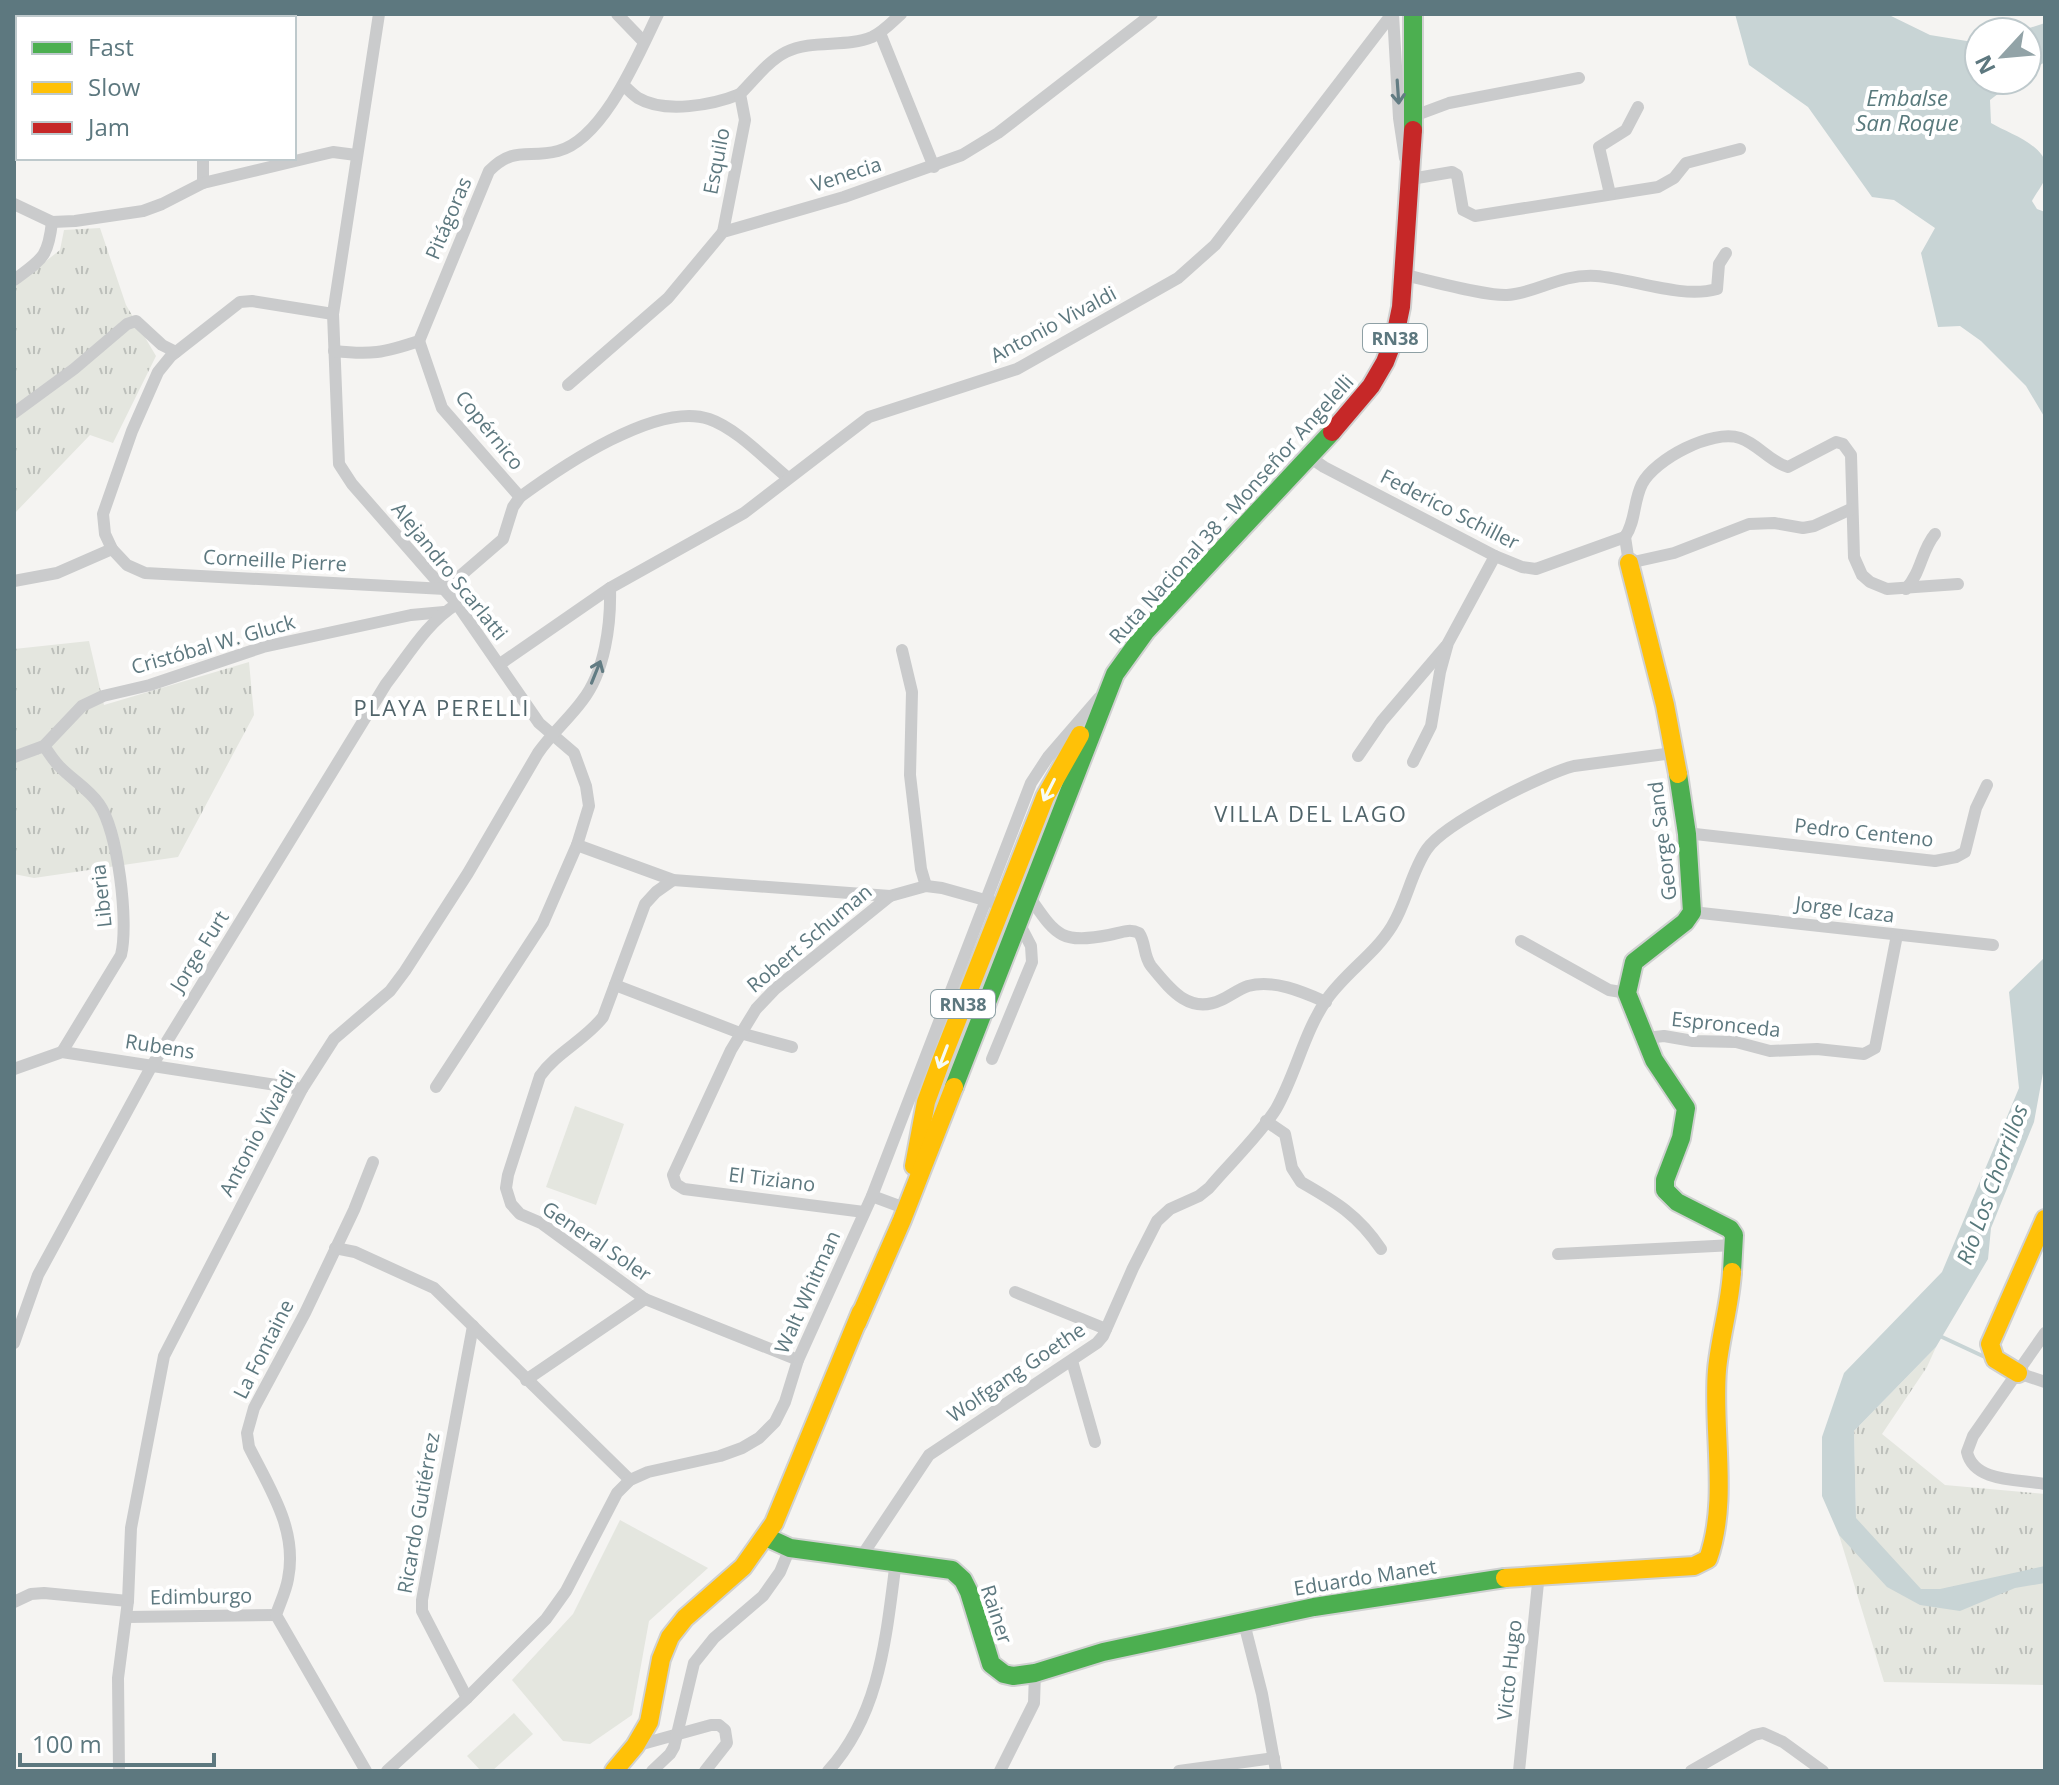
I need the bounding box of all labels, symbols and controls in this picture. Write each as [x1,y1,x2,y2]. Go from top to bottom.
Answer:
legend [16,16,296,160]
north arrow [1963,16,2043,96]
text: Fast [88,30,134,63]
text: N [1967,51,2002,80]
text: Slow [88,70,141,103]
one-way arrow [1390,78,1405,105]
water label: Embalse San Roque [1855,82,1959,137]
text: Jam [86,110,130,143]
street label: Esquilo [696,125,736,197]
street label: Venecia [807,150,885,198]
street label: Pitágoras [419,173,477,263]
street label: Antonio Vivaldi [985,279,1121,369]
road number: RN38 [1363,324,1427,352]
street label: Ruta Nacional 38 - Monseñor Angelelli [1103,369,1359,649]
street label: Copérnico [450,385,530,475]
street label: Federico Schiller [1376,462,1524,556]
street label: Alejandro Scarlatti [386,496,514,646]
street label: Corneille Pierre [203,543,347,577]
street label: Cristóbal W. Gluck [128,608,298,680]
one-way arrow [590,661,604,685]
district label: PLAYA PERELLI [354,692,530,722]
one-way arrow [1041,777,1056,801]
street label: George Sand [1641,780,1683,902]
district label: VILLA DEL LAGO [1214,798,1408,828]
street label: Pedro Centeno [1793,811,1935,853]
street label: Liberia [84,863,118,929]
street label: Robert Schuman [741,878,877,998]
street label: Jorge Icaza [1792,889,1896,928]
street label: Jorge Furt [162,905,234,998]
road number: RN38 [931,990,995,1018]
street label: Espronceda [1670,1005,1782,1043]
street label: Rubens [123,1027,197,1065]
one-way arrow [935,1044,949,1069]
street label: Antonio Vivaldi [212,1065,302,1201]
water label: Río Los Chorrillos [1948,1099,2034,1268]
street label: El Tiziano [727,1160,817,1198]
street label: General Soler [537,1195,657,1287]
street label: Walt Whitman [768,1226,846,1358]
street label: La Fontaine [226,1295,300,1403]
street label: Wolfgang Goethe [942,1316,1090,1428]
street label: Ricardo Gutiérrez [391,1430,445,1596]
street label: Eduardo Manet [1292,1552,1438,1602]
street label: Rainer [975,1581,1019,1647]
street label: Edimburgo [150,1582,252,1610]
street label: Victo Hugo [1490,1618,1528,1722]
scale bar [20,1717,214,1767]
text: 100 m [32,1727,102,1760]

